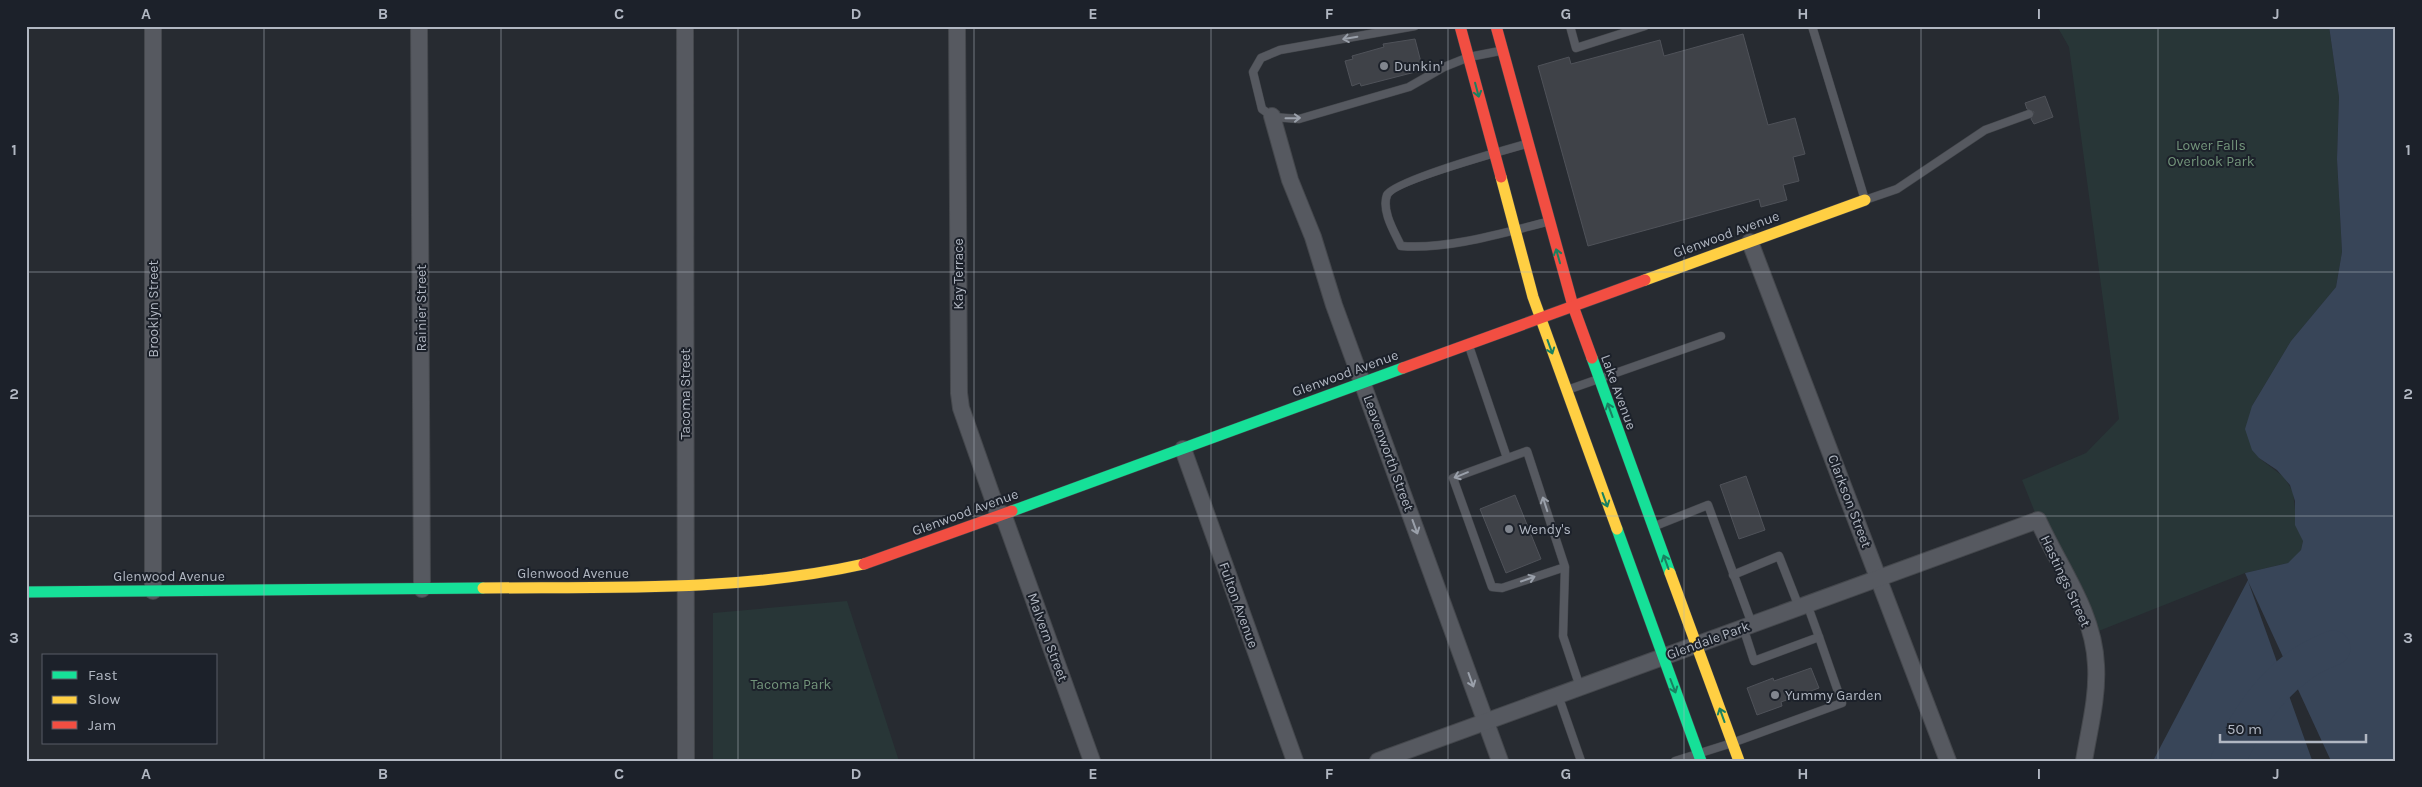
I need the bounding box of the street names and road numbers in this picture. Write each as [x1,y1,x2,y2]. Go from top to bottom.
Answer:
street label: Glenwood Avenue [1671,207,1782,262]
street label: Kay Terrace [950,238,967,310]
street label: Brooklyn Street [145,260,162,358]
street label: Rainier Street [413,264,430,352]
street label: Glenwood Avenue [1290,346,1401,401]
street label: Tacoma Street [677,349,694,439]
street label: Lake Avenue [1597,352,1640,432]
street label: Leavenworth Street [1360,393,1417,514]
street label: Clarkson Street [1824,452,1875,550]
street label: Glenwood Avenue [910,485,1021,540]
street label: Hastings Street [2037,533,2094,630]
street label: Fulton Avenue [1215,560,1262,650]
street label: Glenwood Avenue [517,565,629,582]
street label: Glenwood Avenue [113,568,225,585]
street label: Malvern Street [1024,591,1071,684]
street label: Glendale Park [1664,617,1752,663]

